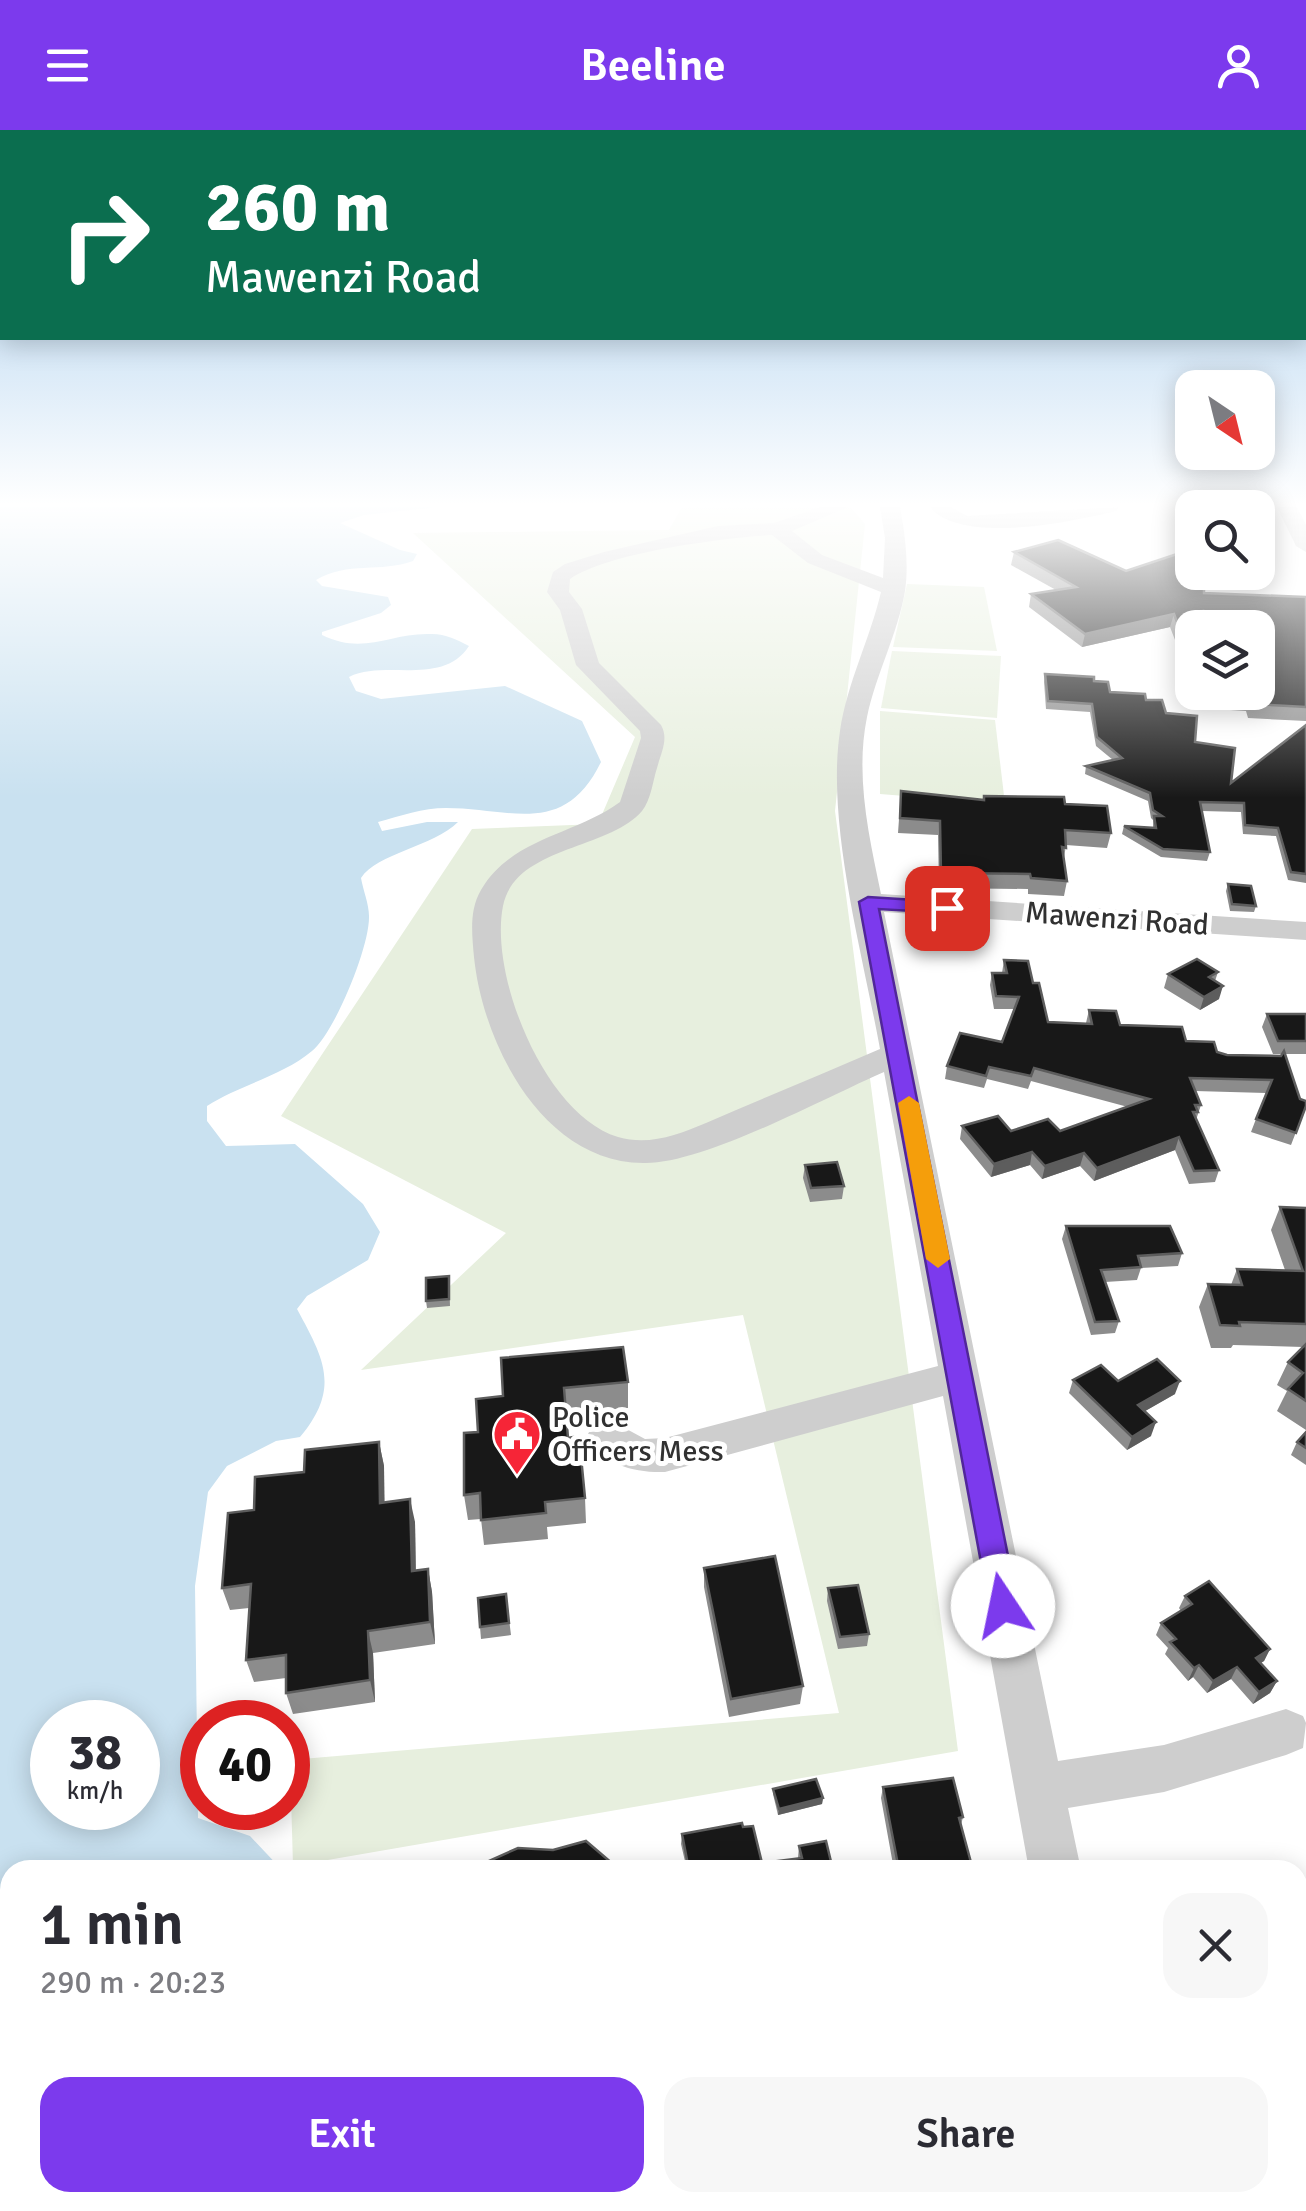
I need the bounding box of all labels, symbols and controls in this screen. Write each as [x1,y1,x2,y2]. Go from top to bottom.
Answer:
icon: menu [40,38,95,93]
text: Beeline [580,38,726,93]
icon: person [1211,38,1266,93]
text: 260 m [205,164,390,250]
icon: right [40,170,170,300]
text: Mawenzi Road [205,250,481,305]
north arrow [1175,370,1275,470]
map controls [1175,370,1275,710]
button: search [1175,490,1275,590]
button: layers [1175,610,1275,710]
pin [905,866,990,951]
icon: arrive [920,881,975,936]
street label: Mawenzi Road [1024,894,1210,944]
place label: Police Officers Mess [552,1399,724,1470]
public building icon: Police Officers Mess [491,1408,543,1476]
position arrow [951,1554,1055,1658]
speed limit sign: 40 [180,1700,310,1830]
text: 38 [68,1722,122,1784]
text: km/h [67,1775,123,1806]
text: 1 min [40,1888,184,1962]
button: close [1163,1893,1268,1998]
text: 290 m · 20:23 [40,1963,226,2002]
button: Exit [40,2077,644,2192]
button: Share [664,2077,1268,2192]

